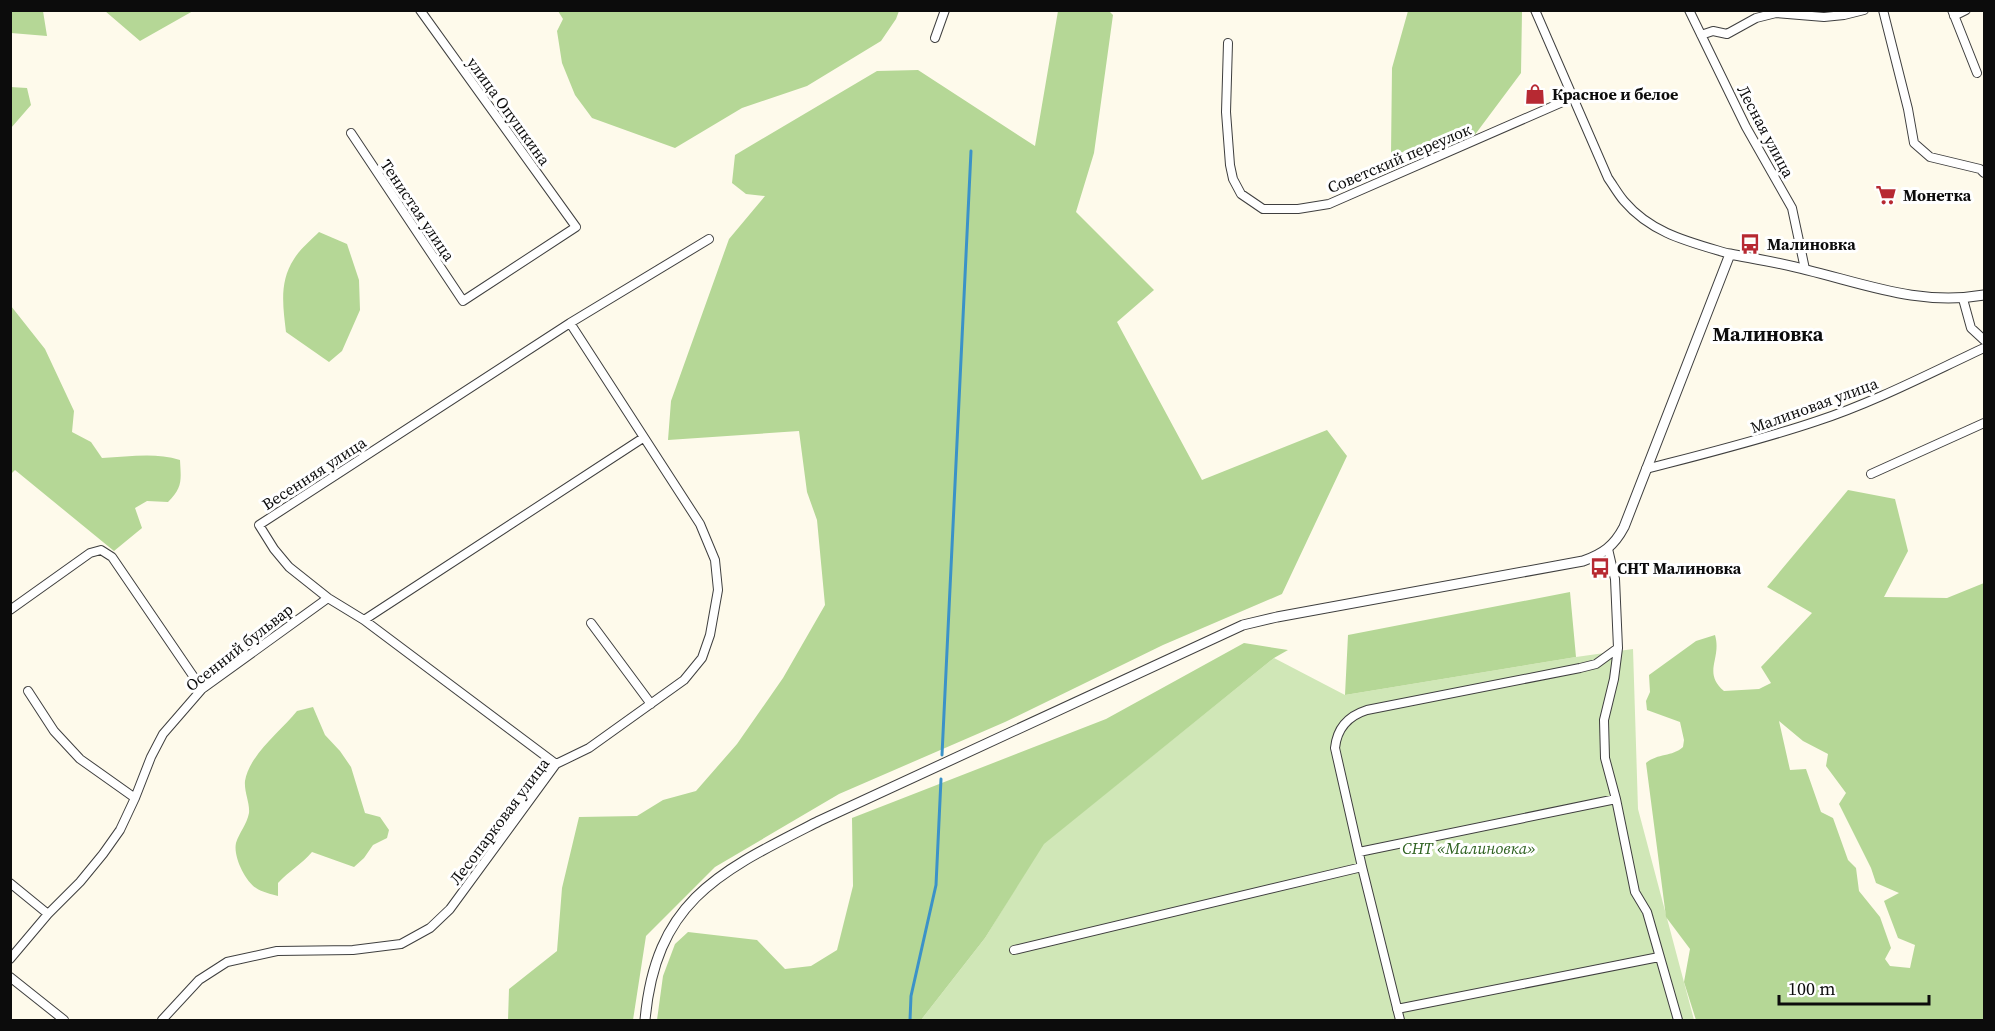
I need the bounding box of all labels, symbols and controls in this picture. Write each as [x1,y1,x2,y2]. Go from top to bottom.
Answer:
street label: улица Опушкина [462,52,556,170]
street label: Лесная улица [1732,81,1800,182]
shop icon: Красное и белое [1523,82,1547,106]
place label: Красное и белое [1552,83,1678,105]
street label: Советский переулок [1324,118,1474,198]
street label: Тенистая улица [376,155,461,266]
supermarket icon: Монетка [1874,183,1898,207]
place label: Монетка [1903,184,1972,206]
bus stop icon: Малиновка [1738,232,1762,256]
place label: Малиновка [1767,233,1856,255]
district label: Малиновка [1713,320,1824,348]
street label: Малиновая улица [1747,371,1882,438]
street label: Весенняя улица [258,431,371,515]
bus stop icon: СНТ Малиновка [1588,556,1612,580]
place label: СНТ Малиновка [1617,557,1742,579]
street label: Осенний бульвар [181,598,297,696]
street label: Лесопарковая улица [444,752,555,889]
park label: СНТ «Малиновка» [1402,837,1536,859]
scale bar [1779,968,1929,1006]
text: 100 m [1788,976,1835,1001]

